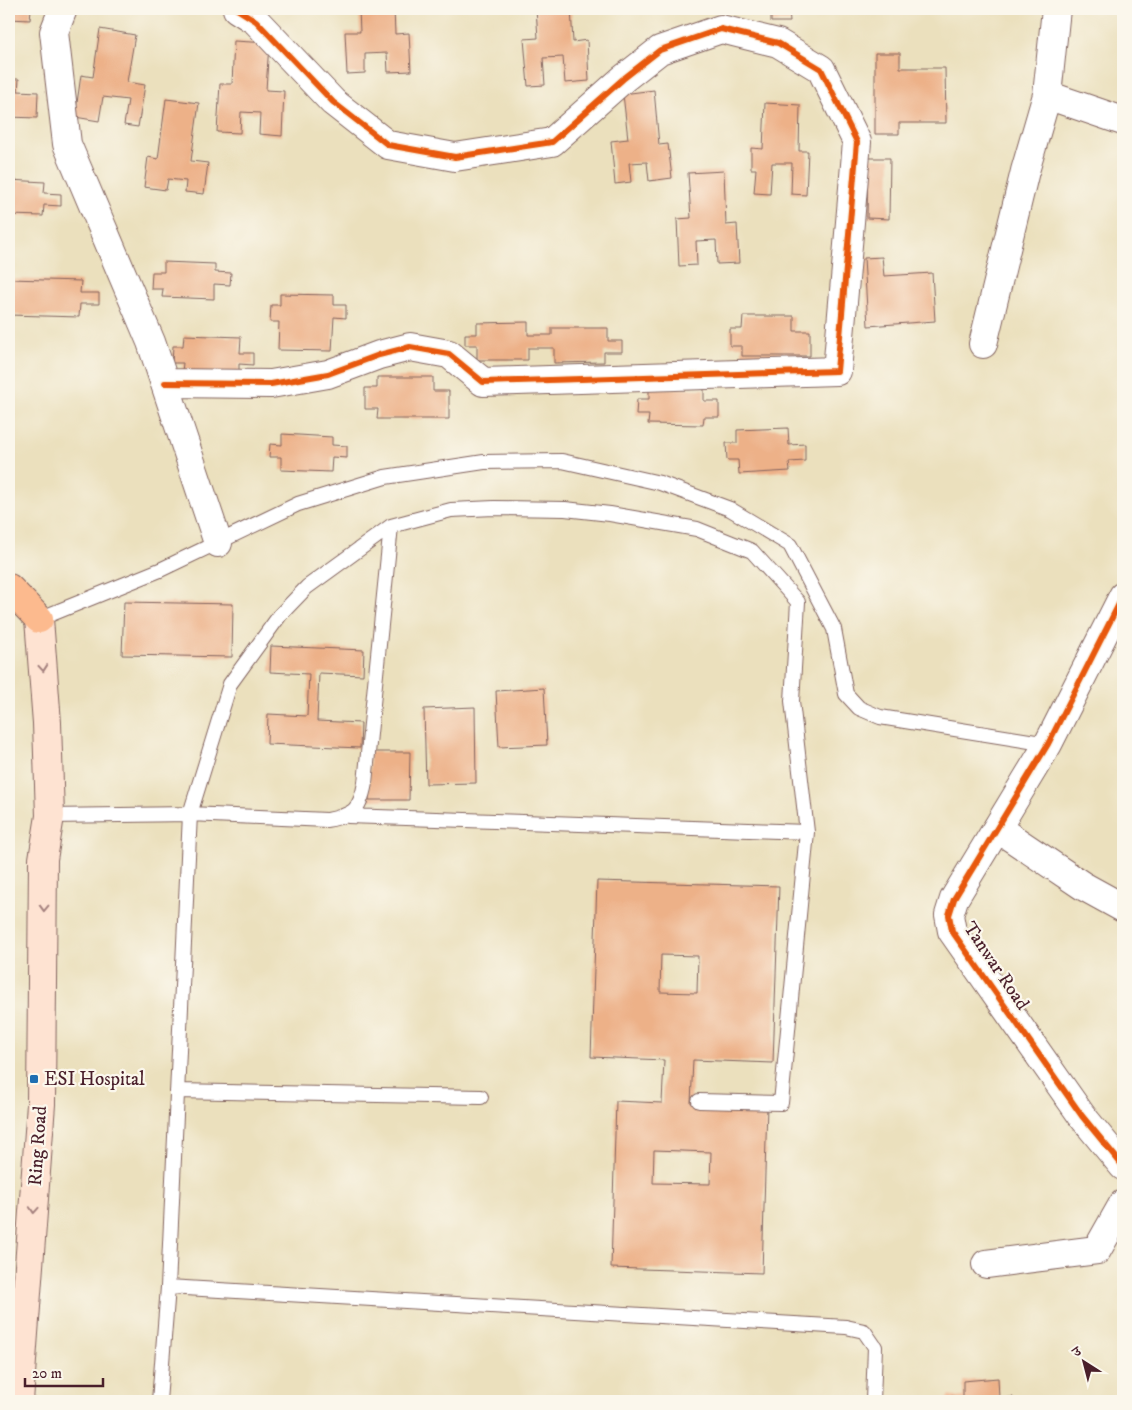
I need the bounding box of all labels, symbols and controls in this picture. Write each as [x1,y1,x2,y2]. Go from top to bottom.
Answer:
one-way arrow [37,664,48,672]
one-way arrow [38,904,49,912]
street label: Tanwar Road [958,918,1034,1015]
place label: ESI Hospital [44,1068,145,1091]
marker: ESI Hospital [28,1073,40,1085]
street label: Ring Road [24,1105,52,1187]
one-way arrow [28,1206,39,1214]
north arrow [1060,1338,1110,1388]
text: उ [1068,1342,1086,1362]
scale bar [25,1355,102,1387]
text: 20 m [32,1364,62,1383]

